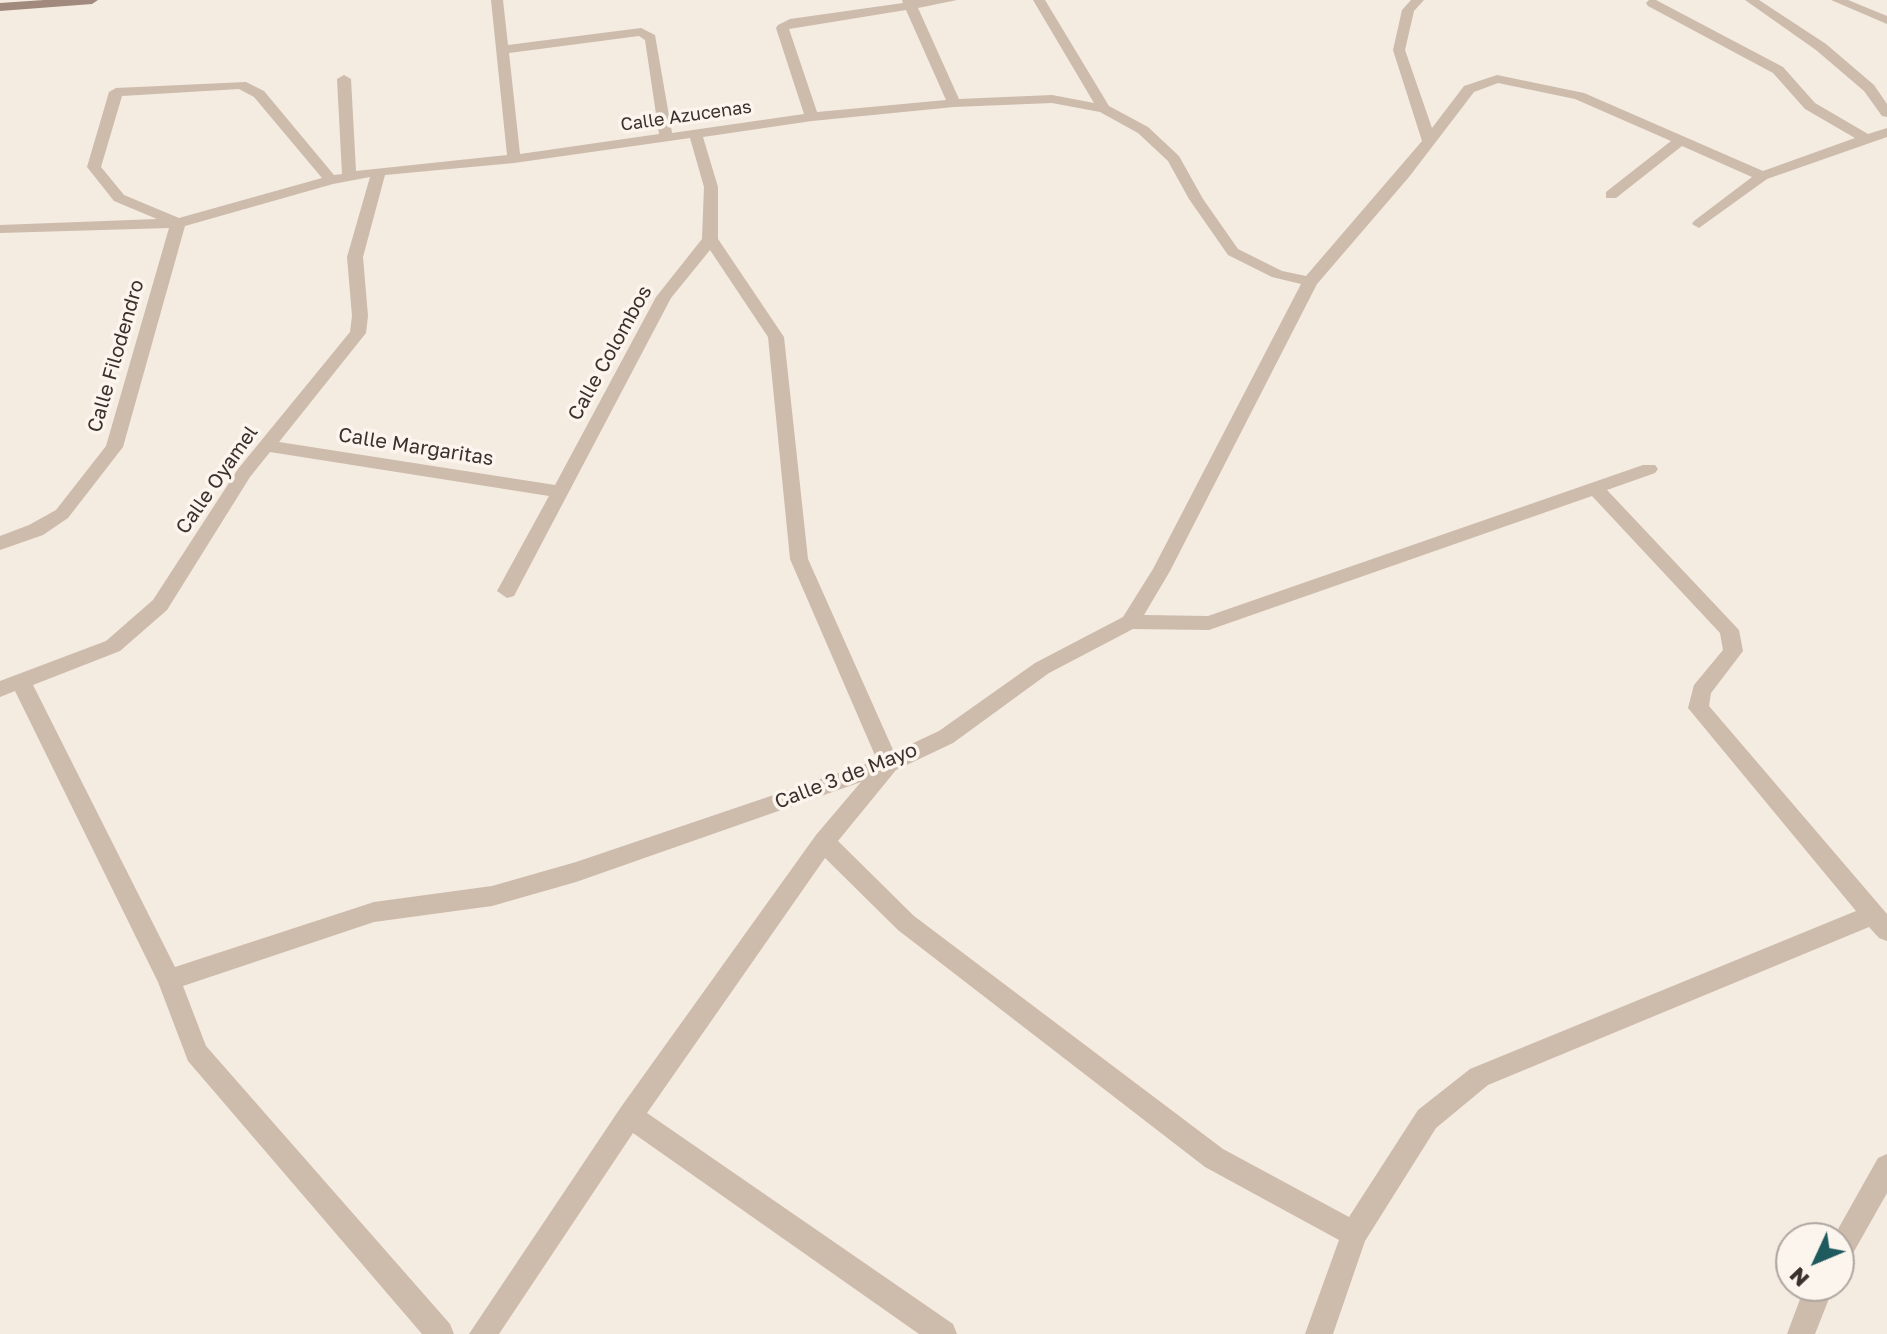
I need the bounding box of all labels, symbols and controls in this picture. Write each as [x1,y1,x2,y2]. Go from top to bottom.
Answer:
street label: Calle Azucenas [619,96,753,136]
street label: Calle Filodendro [83,277,149,435]
street label: Calle Colombos [563,281,657,425]
street label: Calle Oyamel [171,421,263,539]
street label: Calle Margaritas [337,423,495,471]
street label: Calle 3 de Mayo [771,738,921,814]
north arrow [1775,1222,1855,1302]
text: N [1783,1262,1814,1293]

